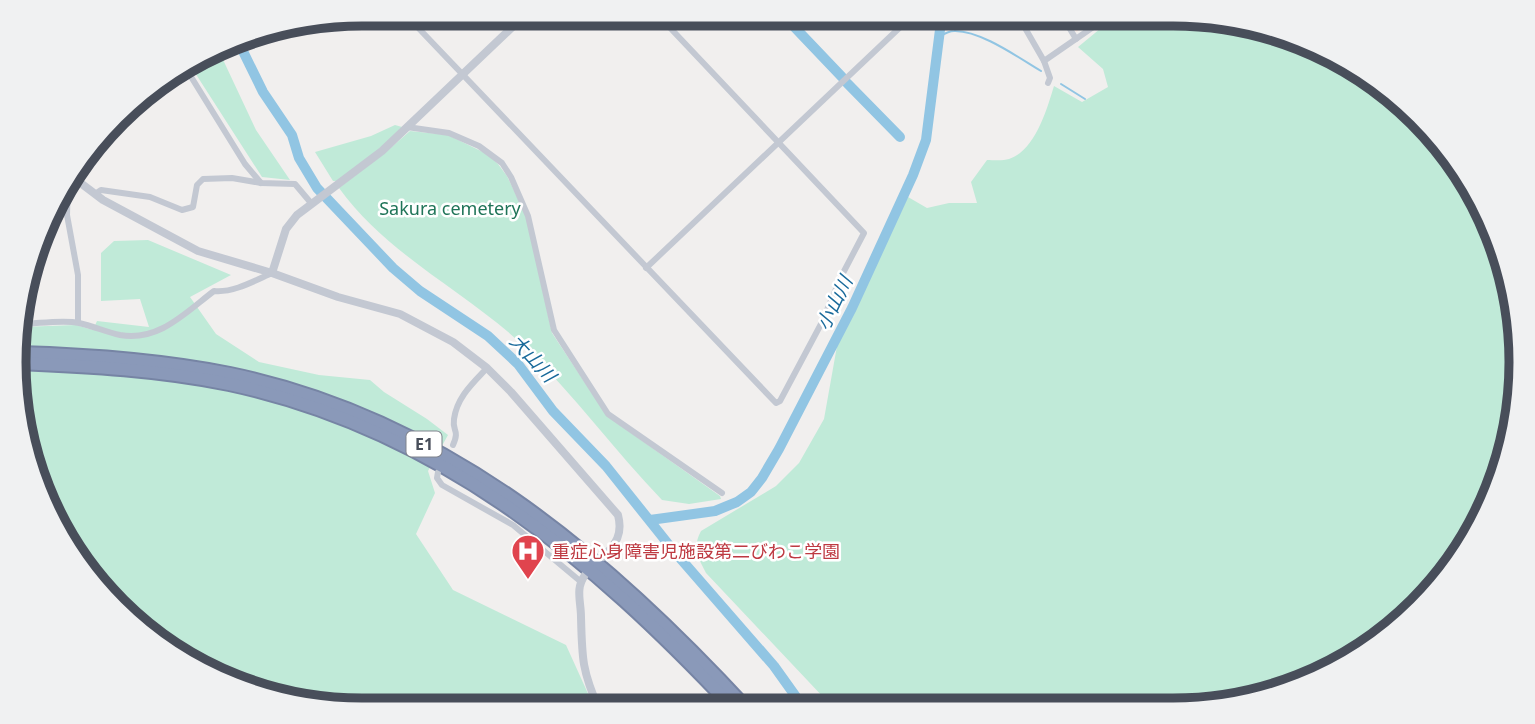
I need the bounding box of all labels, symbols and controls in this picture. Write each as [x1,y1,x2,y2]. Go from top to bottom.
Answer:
park label: Sakura cemetery [379,196,522,220]
water label: 小山川 [810,270,859,334]
water label: 大山川 [504,328,563,389]
road number: E1 [406,432,442,457]
hospital icon: 重症心身障害児施設第二びわこ学園 [509,532,547,581]
place label: 重症心身障害児施設第二びわこ学園 [552,539,840,563]

